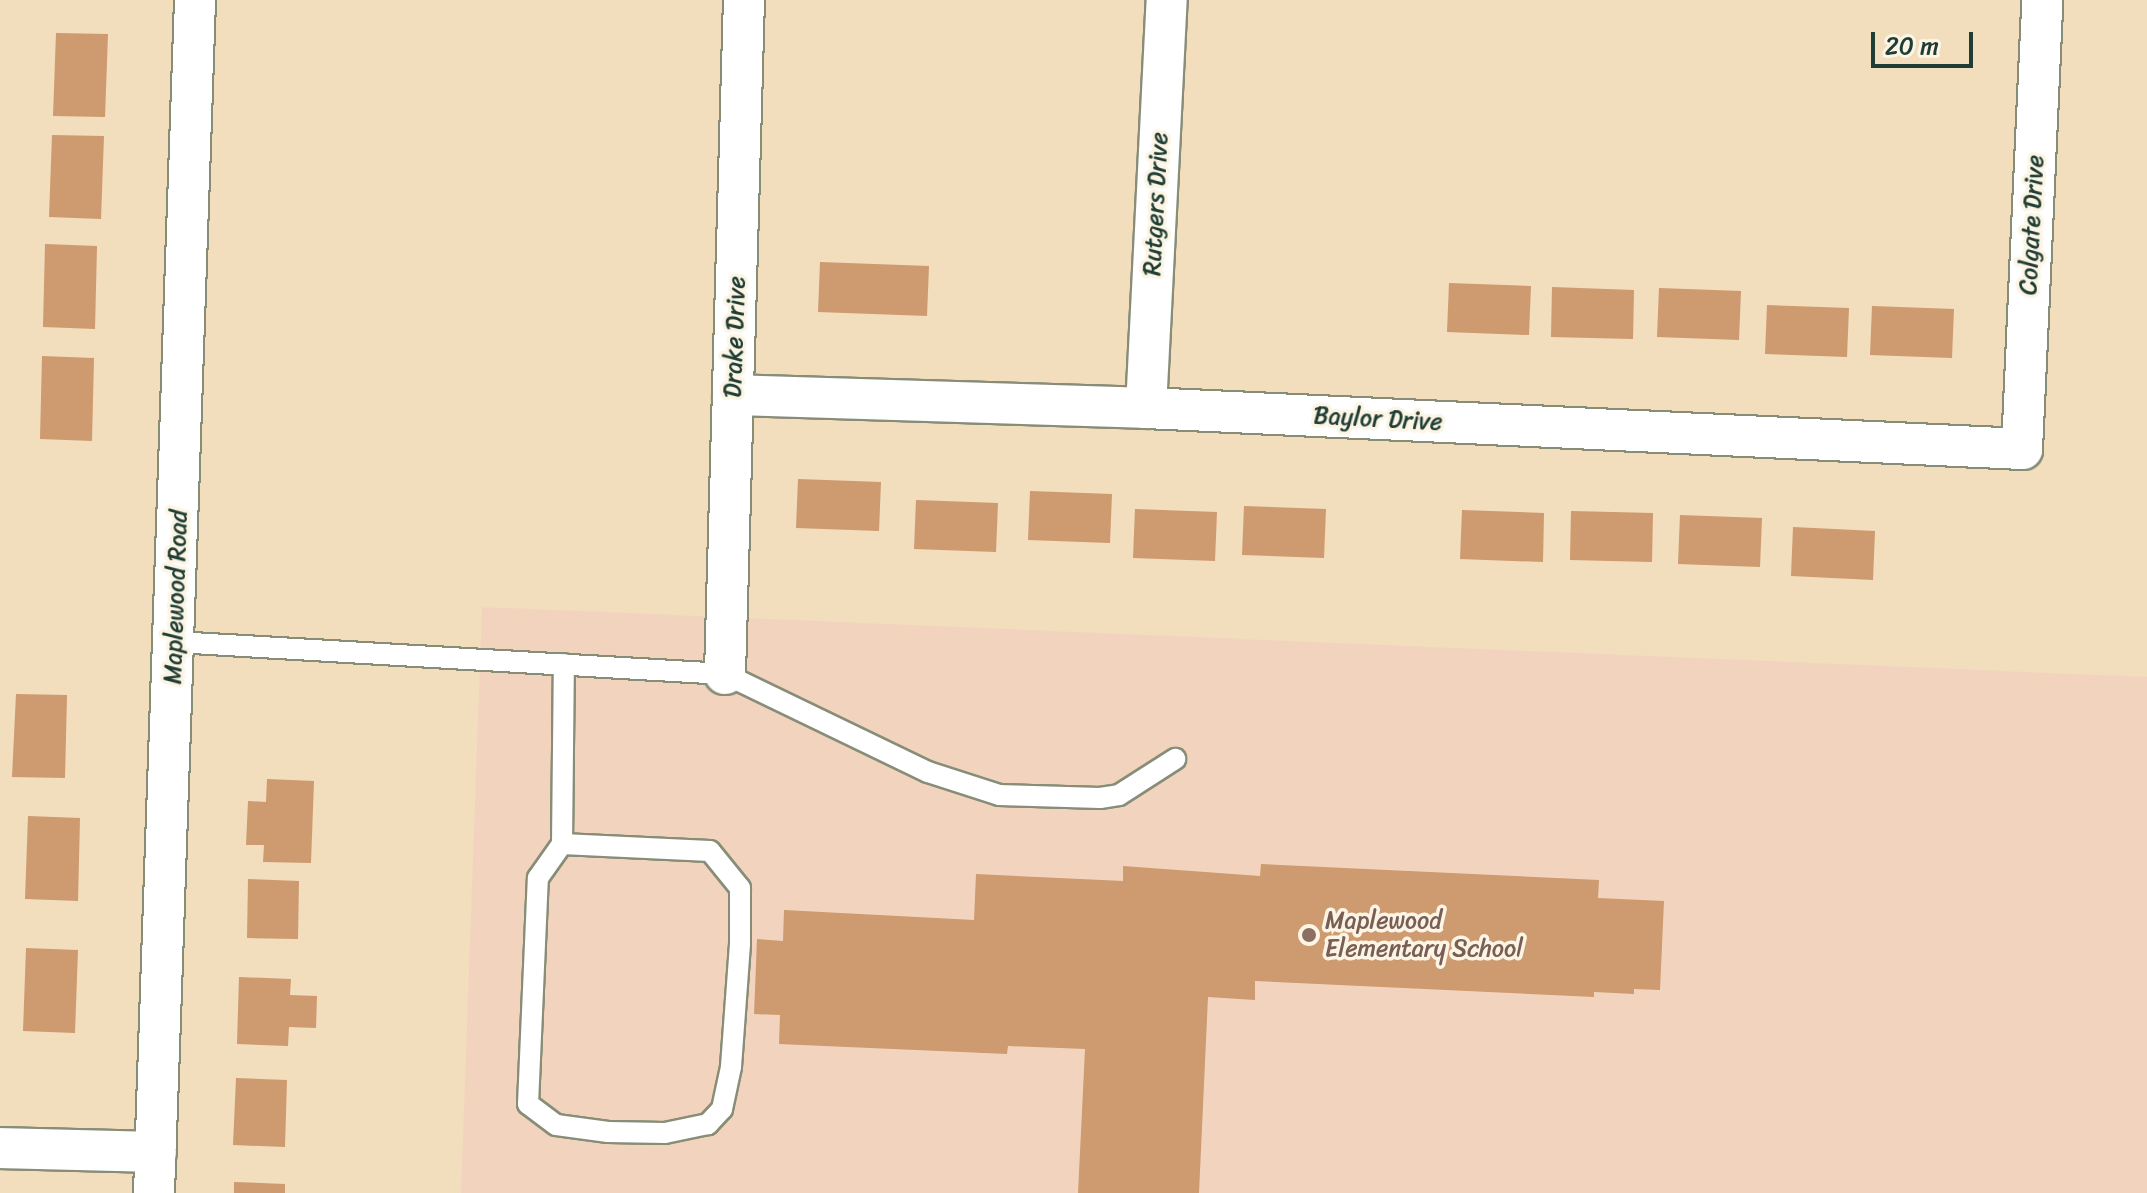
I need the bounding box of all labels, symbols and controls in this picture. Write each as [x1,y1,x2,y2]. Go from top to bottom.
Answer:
scale bar [1875,16,1977,66]
text: 20 m [1885,25,1939,67]
street label: Rutgers Drive [1138,131,1174,277]
street label: Colgate Drive [2014,154,2050,296]
street label: Drake Drive [718,276,752,398]
street label: Baylor Drive [1313,401,1443,437]
street label: Maplewood Road [159,509,193,685]
place label: Maplewood Elementary School [1325,907,1523,963]
marker: Maplewood Elementary School [1300,926,1318,944]

